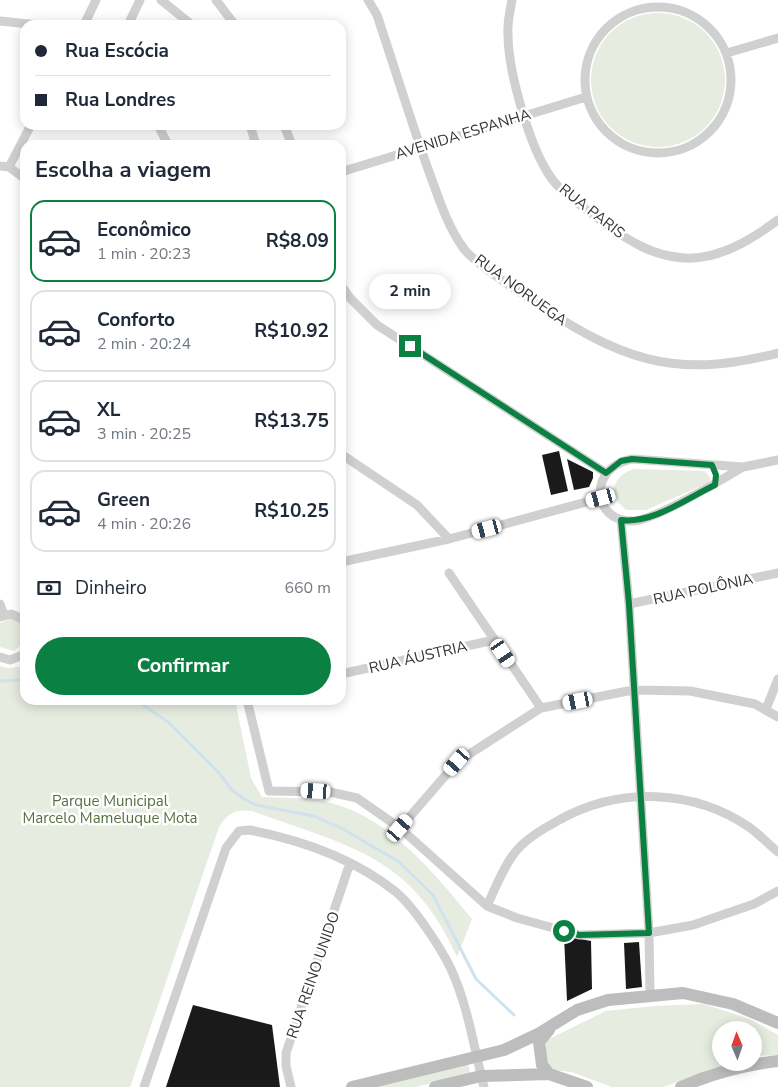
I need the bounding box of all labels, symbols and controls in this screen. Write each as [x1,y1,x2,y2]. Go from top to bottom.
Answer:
text: Rua Escócia [65,38,169,64]
text: Rua Londres [65,87,175,113]
street label: AVENIDA ESPANHA [393,104,533,164]
text: Escolha a viagem [35,155,211,185]
street label: RUA PARIS [555,179,629,243]
text: Econômico [97,217,191,243]
icon: car [37,219,82,264]
text: R$8.09 [266,228,329,254]
text: 1 min · 20:23 [97,243,191,265]
street label: RUA NORUEGA [471,250,571,330]
callout: 2 min [369,274,451,308]
text: 2 min [389,280,431,302]
text: Conforto [97,307,175,333]
icon: car [37,309,82,354]
text: R$10.92 [254,318,329,344]
text: 2 min · 20:24 [97,333,191,355]
route end [399,335,421,357]
text: XL [97,397,120,423]
icon: car [37,399,82,444]
text: R$13.75 [254,408,329,434]
text: 3 min · 20:25 [97,423,191,445]
text: Green [97,487,150,513]
car [584,487,617,509]
icon: car [37,489,82,534]
text: R$10.25 [254,498,329,524]
text: 4 min · 20:26 [97,513,191,535]
car [470,518,503,540]
street label: RUA POLÔNIA [651,568,755,609]
icon: cash [35,574,63,602]
text: Dinheiro [75,575,147,601]
text: 660 m [284,577,331,599]
street label: RUA ÁUSTRIA [367,636,469,678]
car [488,636,517,670]
button: Confirmar [35,637,331,695]
car [561,691,594,711]
car [441,746,472,778]
car [300,783,331,799]
park label: Parque Municipal Marcelo Mameluque Mota [22,791,198,828]
car [384,812,415,844]
street label: RUA REINO UNIDO [282,909,344,1041]
route start [553,920,575,942]
north arrow [712,1021,762,1071]
map controls [712,1021,762,1071]

